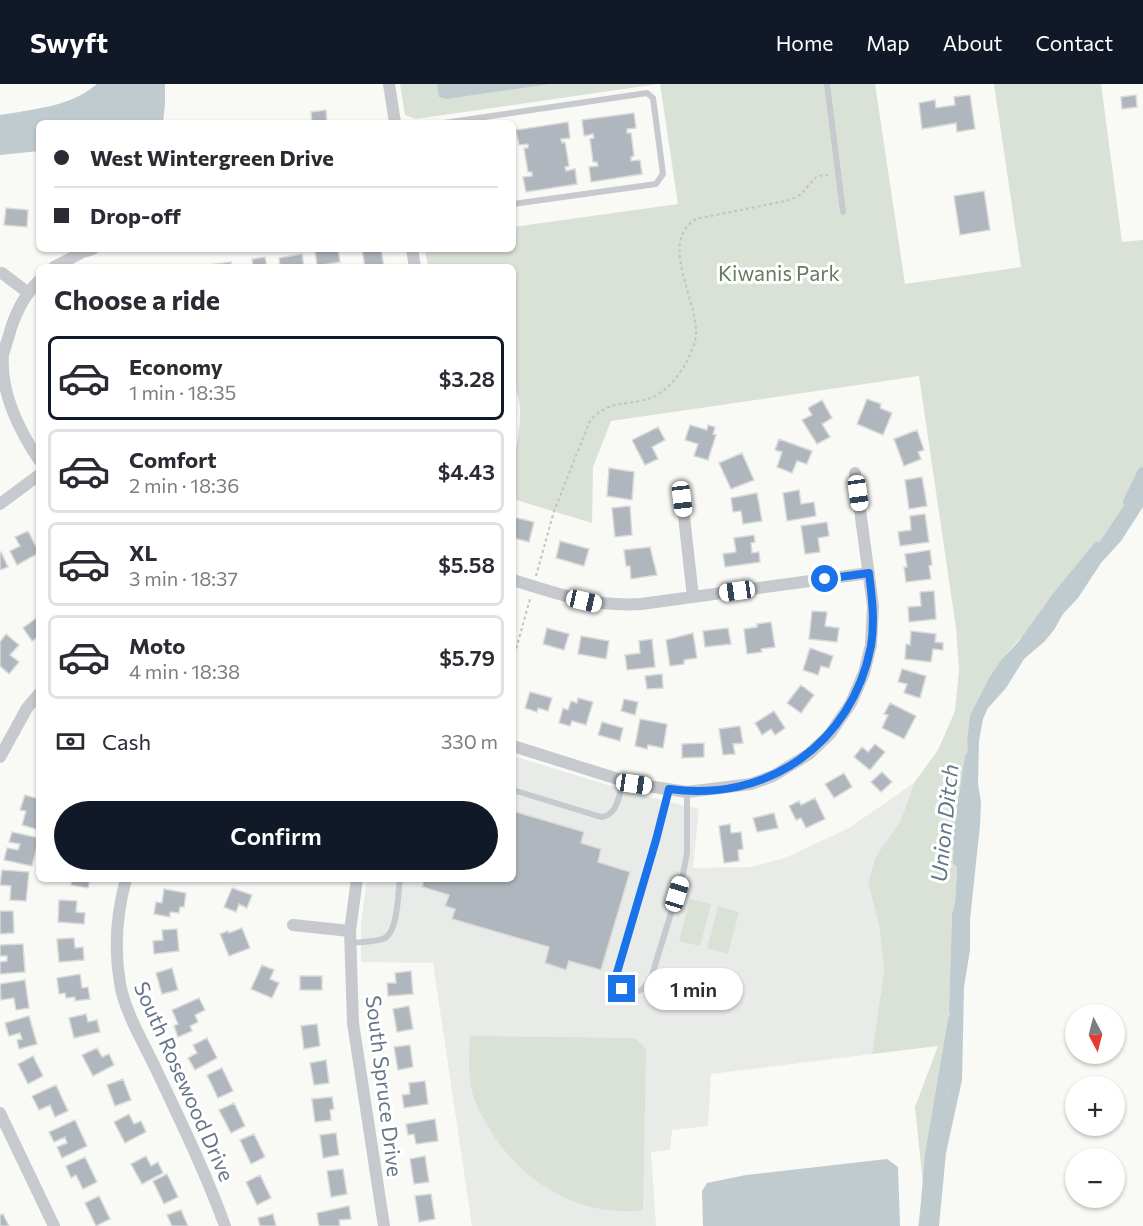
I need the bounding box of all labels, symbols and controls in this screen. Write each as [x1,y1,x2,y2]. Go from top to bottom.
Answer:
text: Swyft [30,25,108,59]
text: Home [776,30,833,55]
text: Map [866,30,910,55]
text: About [943,30,1002,55]
text: Contact [1035,30,1113,55]
text: West Wintergreen Drive [90,144,334,171]
text: Drop-off [90,202,181,229]
park label: Kiwanis Park [718,260,840,285]
text: Choose a ride [54,283,220,316]
icon: car [57,351,111,405]
text: Economy [129,353,223,380]
text: $3.28 [439,365,495,392]
text: 1 min · 18:35 [129,380,236,404]
icon: car [57,444,111,498]
text: Comfort [129,446,217,473]
text: $4.43 [438,458,495,485]
text: 2 min · 18:36 [129,473,239,497]
car [847,474,869,512]
car [671,480,693,518]
icon: car [57,537,111,591]
text: XL [129,539,157,566]
text: $5.58 [438,551,495,578]
route start [811,565,838,592]
text: 3 min · 18:37 [129,566,238,590]
car [718,580,756,602]
car [564,588,604,614]
icon: car [57,630,111,684]
text: Moto [129,632,185,659]
text: $5.79 [439,644,495,671]
text: 4 min · 18:38 [129,659,240,683]
icon: cash [54,725,87,758]
text: Cash [102,728,151,755]
text: 330 m [441,729,498,753]
water label: Union Ditch [924,763,964,883]
car [615,773,653,795]
button: Confirm [54,801,498,870]
car [663,874,691,914]
callout: 1 min [643,968,742,1010]
route end [608,975,635,1002]
street label: South Rosewood Drive [130,977,240,1185]
text: 1 min [670,977,717,1001]
street label: South Spruce Drive [361,994,409,1178]
north arrow [1065,1004,1125,1064]
map controls [1065,1004,1125,1208]
button: + [1065,1076,1125,1136]
button: − [1065,1148,1125,1208]

